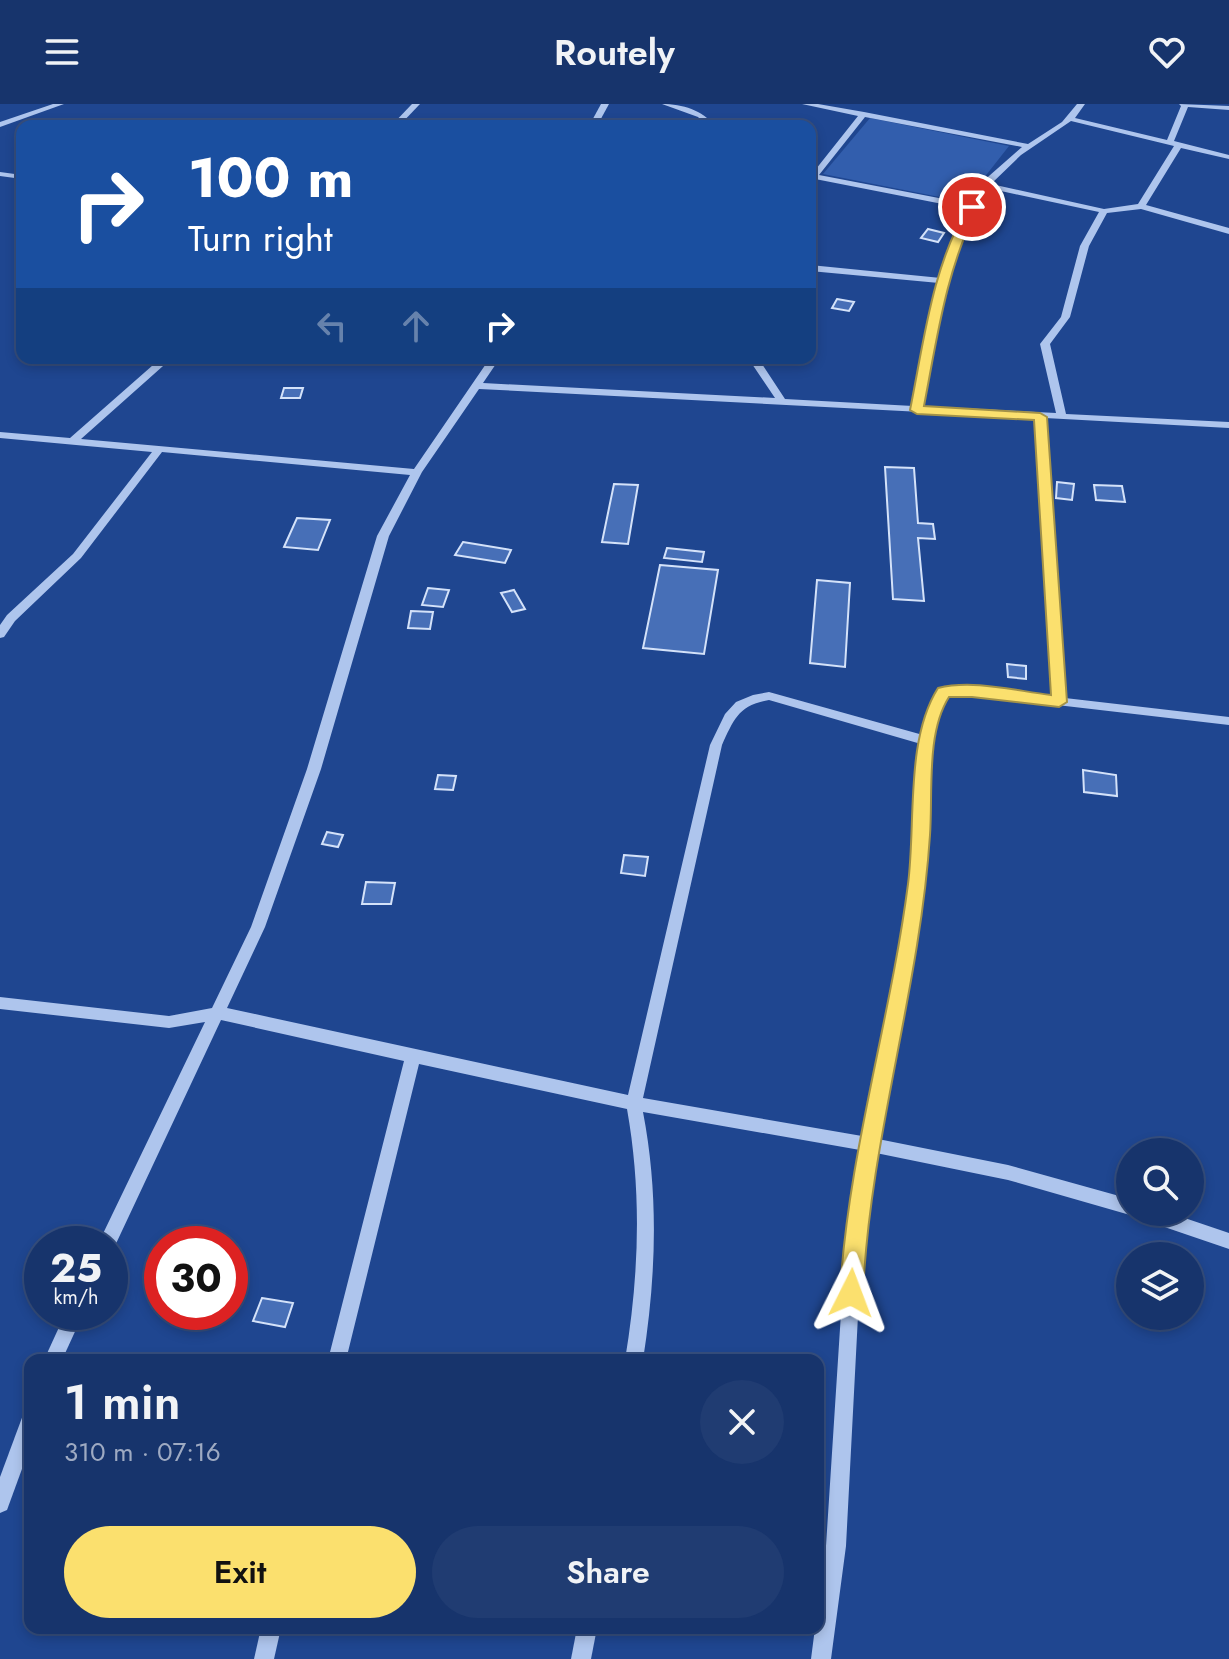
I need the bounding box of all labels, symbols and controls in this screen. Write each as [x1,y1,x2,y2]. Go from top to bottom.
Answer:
text: Routely [554,26,675,78]
icon: menu [40,30,84,74]
icon: heart [1145,30,1189,74]
text: 100 m [188,137,353,218]
icon: right [56,152,160,256]
pin [938,173,1006,241]
icon: arrive [950,185,994,229]
text: Turn right [188,212,333,264]
icon: left [310,304,354,348]
icon: ahead [394,304,438,348]
icon: right [478,304,522,348]
map controls [1116,1138,1204,1330]
button: search [1116,1138,1204,1226]
speed limit sign: 30 [144,1226,248,1330]
text: 25 [50,1239,102,1297]
button: layers [1116,1242,1204,1330]
position arrow [809,1251,893,1335]
text: km/h [53,1283,99,1312]
text: 1 min [64,1368,181,1437]
button: close [700,1380,784,1464]
text: 310 m · 07:16 [64,1433,221,1471]
button: Exit [64,1526,416,1618]
button: Share [432,1526,784,1618]

